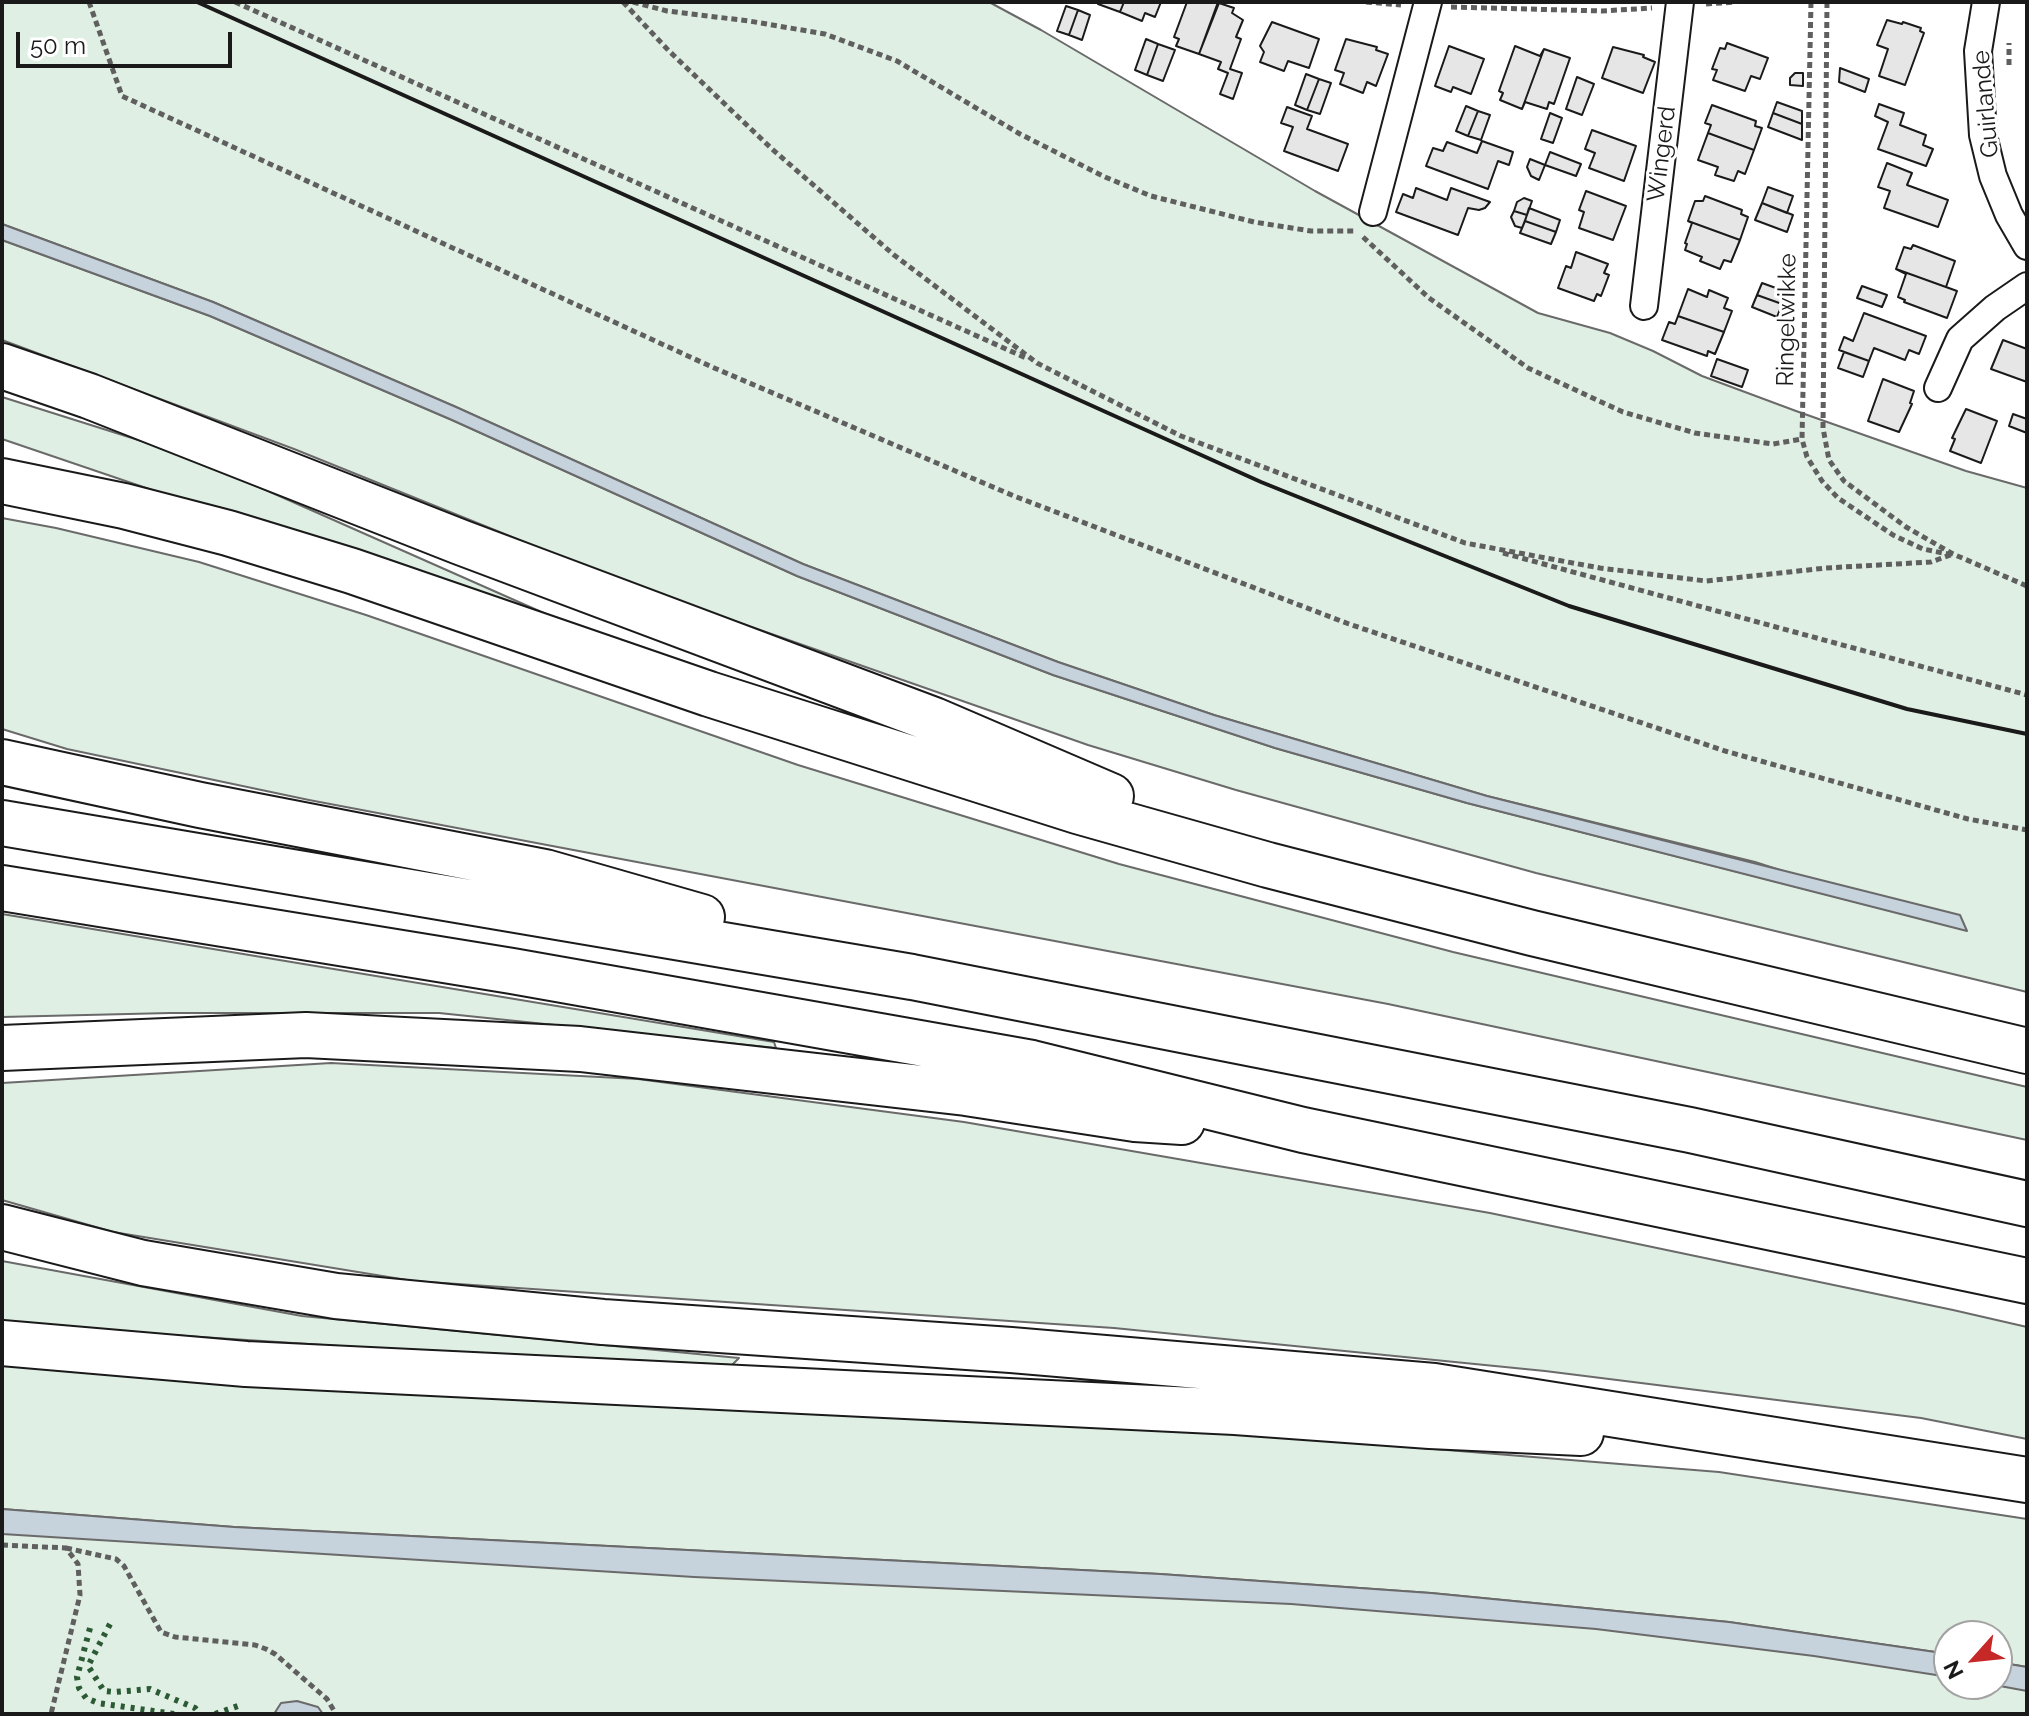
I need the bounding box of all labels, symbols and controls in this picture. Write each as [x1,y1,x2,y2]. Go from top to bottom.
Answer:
scale bar [20,16,236,66]
text: 50 m [30,31,86,60]
street label: Guirlande [1967,49,2005,159]
street label: Wingerd [1642,104,1682,204]
street label: Ringelwikke [1771,253,1803,387]
north arrow [1933,1620,2013,1700]
text: N [1938,1657,1969,1683]

